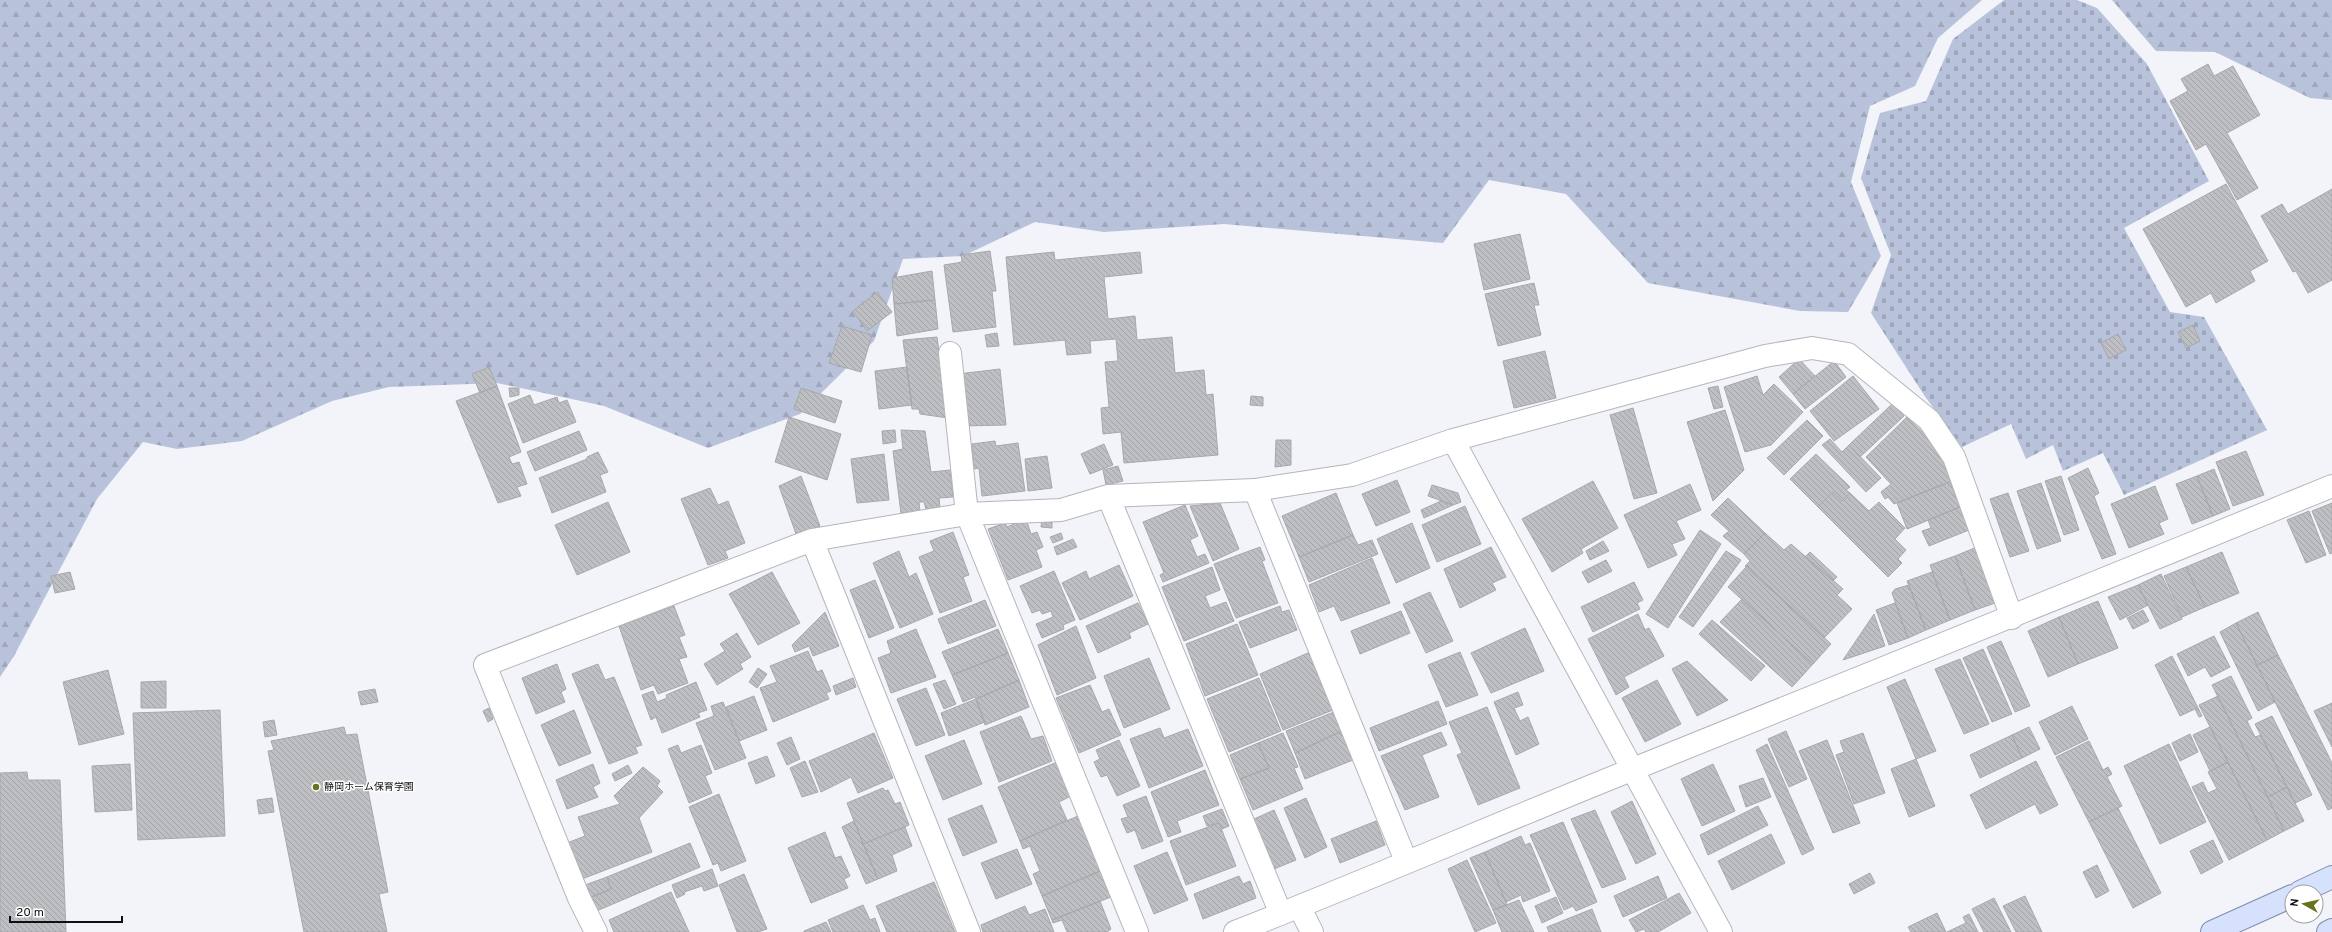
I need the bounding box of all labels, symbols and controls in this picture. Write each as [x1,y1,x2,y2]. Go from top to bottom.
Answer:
place label: 静岡ホーム保育学園 [324,781,414,794]
marker: 静岡ホーム保育学園 [311,782,321,792]
north arrow [2284,884,2324,924]
scale bar [10,898,122,924]
text: N [2288,898,2303,908]
text: 20 m [16,905,44,921]

